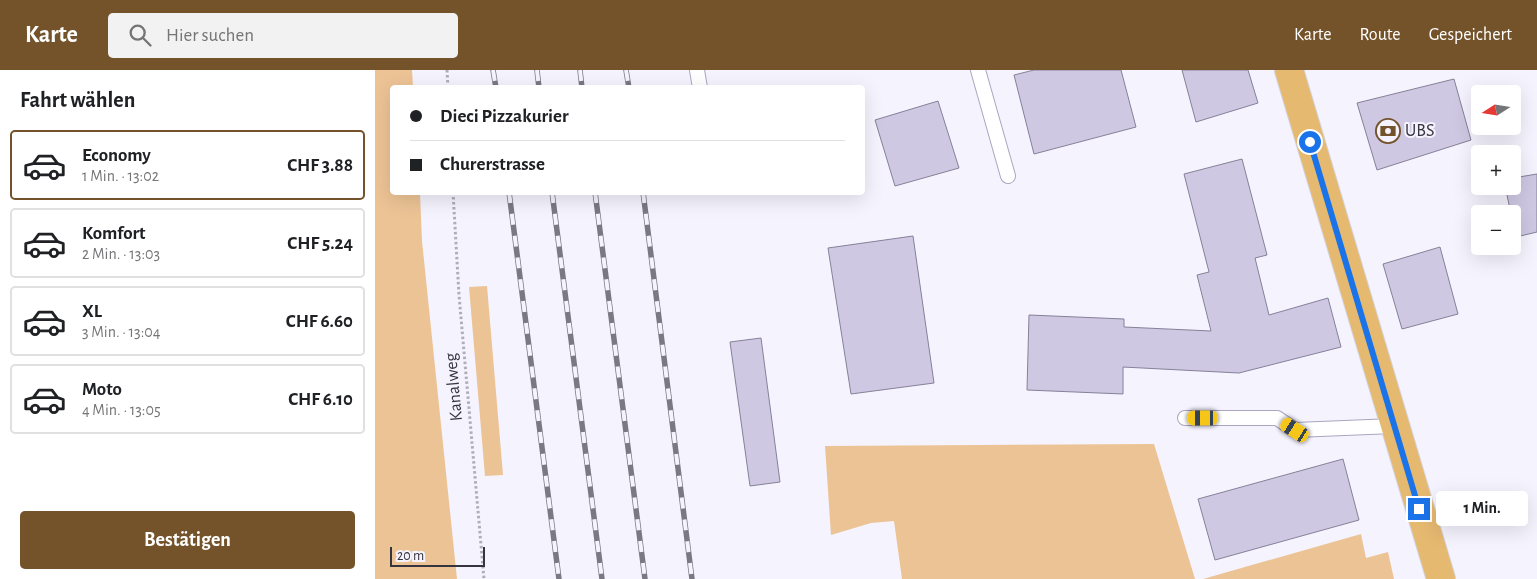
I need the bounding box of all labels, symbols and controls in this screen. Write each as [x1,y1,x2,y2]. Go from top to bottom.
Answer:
search box [108,13,458,58]
icon: search [126,21,154,49]
text: Karte [25,23,78,47]
text: Hier suchen [166,26,254,45]
text: Karte [1294,26,1331,44]
text: Route [1359,26,1401,44]
text: Gespeichert [1429,26,1512,44]
north arrow [1471,85,1521,135]
map controls [1471,85,1521,255]
text: Fahrt wählen [20,89,135,111]
text: Dieci Pizzakurier [440,107,569,126]
bank icon: UBS [1375,118,1401,144]
place label: UBS [1405,122,1434,140]
route start [1299,131,1321,153]
icon: car [22,143,67,188]
button: + [1471,145,1521,195]
text: Economy [82,146,151,165]
text: Churerstrasse [440,155,545,174]
text: CHF 3.88 [287,156,353,175]
text: 1 Min. · 13:02 [82,168,159,184]
button: − [1471,205,1521,255]
icon: car [22,221,67,266]
text: Komfort [82,224,146,243]
text: CHF 5.24 [287,234,353,253]
text: 2 Min. · 13:03 [82,246,160,262]
icon: car [22,299,67,344]
text: XL [82,302,102,321]
text: CHF 6.60 [286,312,353,331]
text: 3 Min. · 13:04 [82,324,161,340]
street label: Kanalweg [442,352,466,422]
icon: car [22,377,67,422]
text: Moto [82,380,122,399]
text: CHF 6.10 [288,390,353,409]
text: 4 Min. · 13:05 [82,402,161,418]
car [1188,411,1218,426]
car [1278,416,1311,444]
callout: 1 Min. [1437,492,1529,526]
route end [1408,498,1430,520]
text: 1 Min. [1463,500,1501,516]
button: Bestätigen [20,511,355,569]
scale bar [390,544,485,567]
text: 20 m [397,549,424,563]

